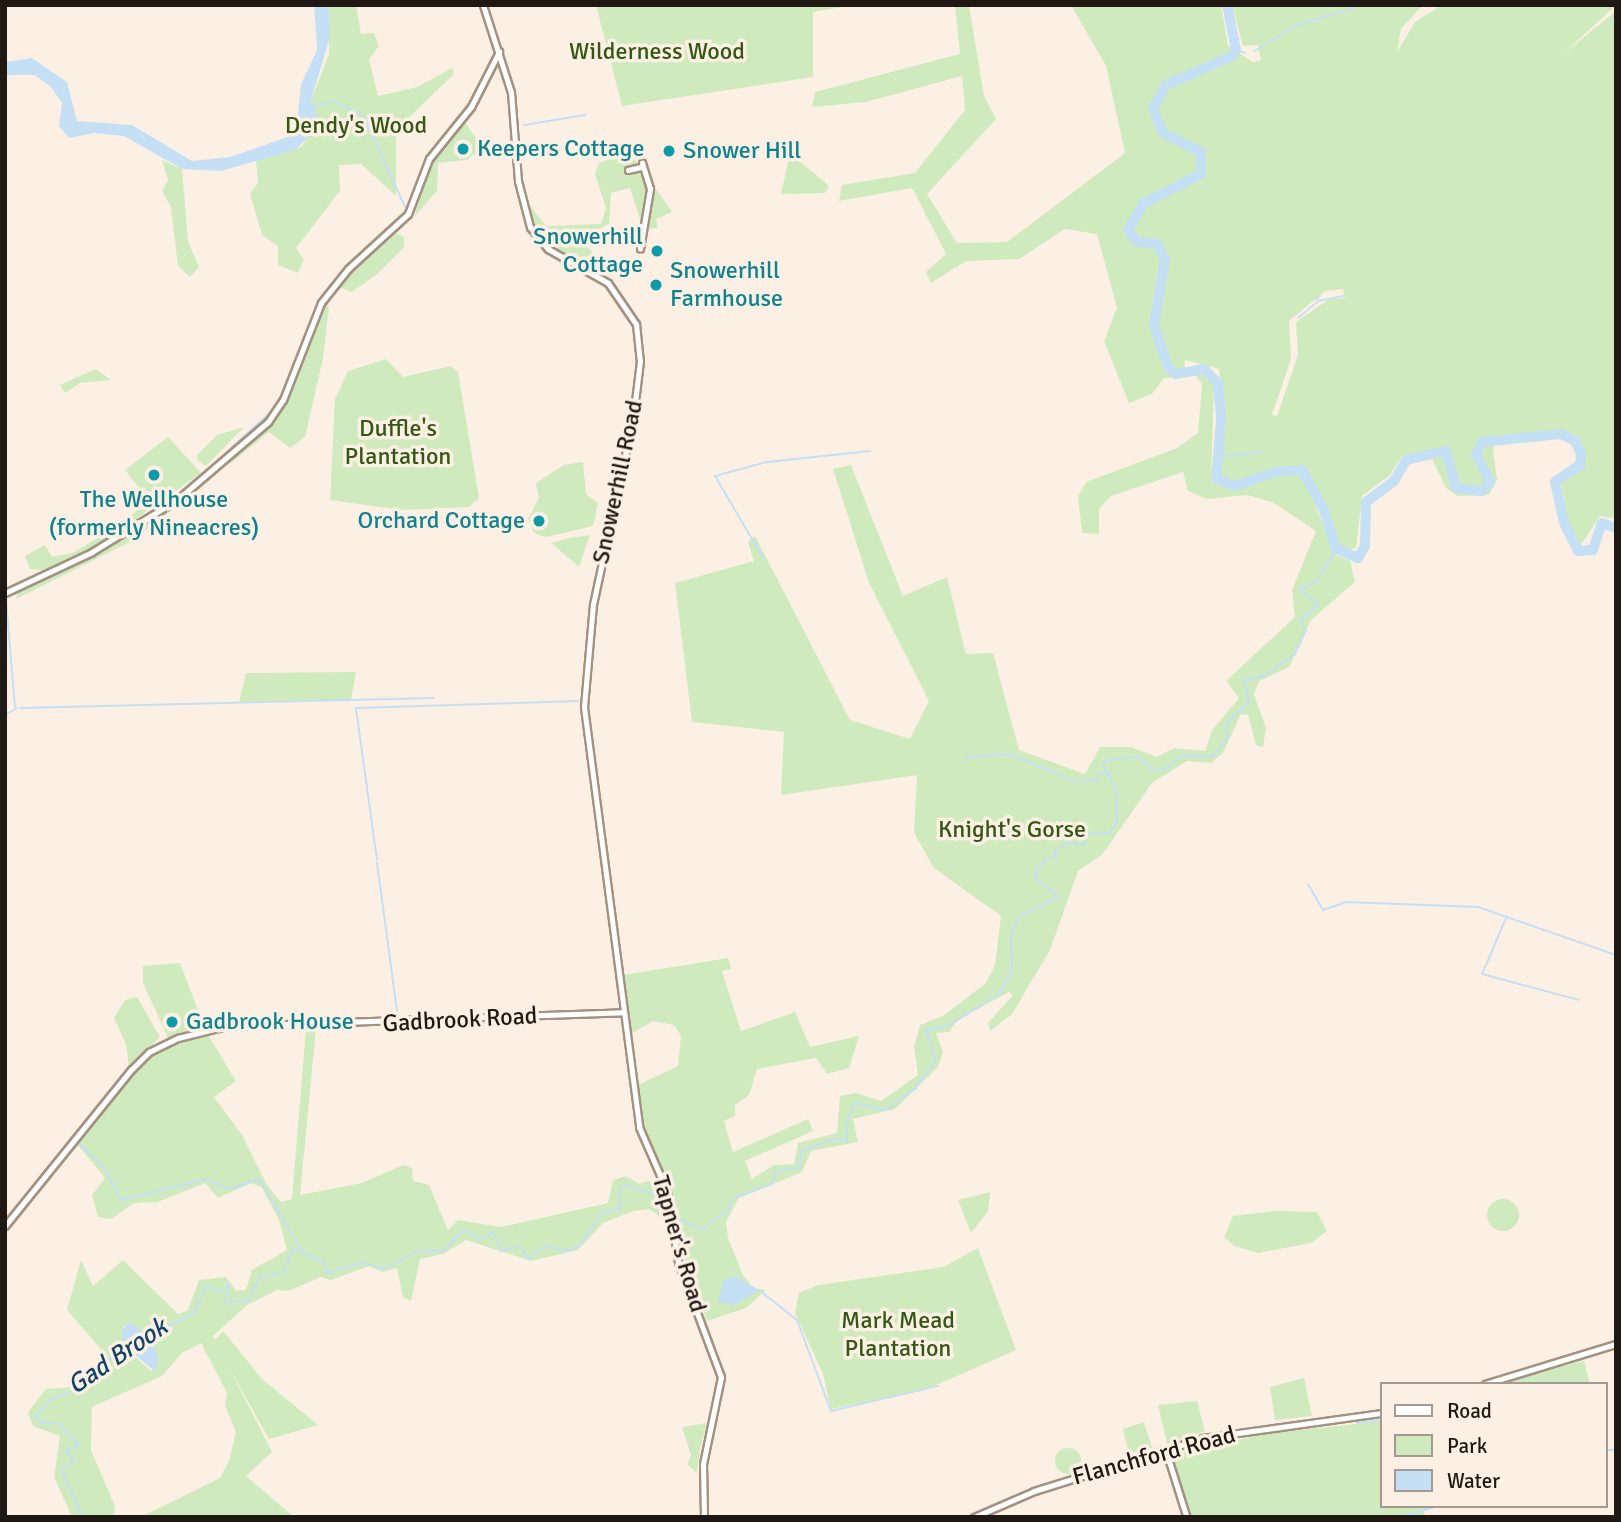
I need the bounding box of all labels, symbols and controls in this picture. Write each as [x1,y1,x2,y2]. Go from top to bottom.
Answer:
park label: Wilderness Wood [569,38,745,66]
park label: Dendy's Wood [285,112,427,140]
place label: Keepers Cottage [477,135,644,163]
place label: Snower Hill [683,137,801,165]
marker: Keepers Cottage [455,141,471,157]
marker: Snower Hill [661,143,677,159]
place label: Snowerhill Cottage [533,223,643,279]
marker: Snowerhill Cottage [649,243,665,259]
place label: Snowerhill Farmhouse [670,257,783,313]
marker: Snowerhill Farmhouse [648,277,664,293]
street label: Snowerhill Road [587,398,649,566]
park label: Duffle's Plantation [345,415,451,471]
marker: The Wellhouse (formerly Nineacres) [146,467,162,483]
place label: The Wellhouse (formerly Nineacres) [49,486,259,542]
place label: Orchard Cottage [358,507,525,535]
marker: Orchard Cottage [531,513,547,529]
park label: Knight's Gorse [938,816,1086,844]
street label: Gadbrook Road [382,1002,538,1038]
place label: Gadbrook House [186,1008,354,1036]
marker: Gadbrook House [164,1014,180,1030]
street label: Tapner's Road [646,1172,712,1316]
park label: Mark Mead Plantation [841,1307,955,1363]
water label: Gad Brook [62,1312,174,1402]
legend [1380,1382,1607,1508]
text: Road [1447,1398,1492,1424]
street label: Flanchford Road [1069,1420,1239,1492]
text: Park [1447,1433,1487,1459]
text: Water [1447,1468,1500,1494]

